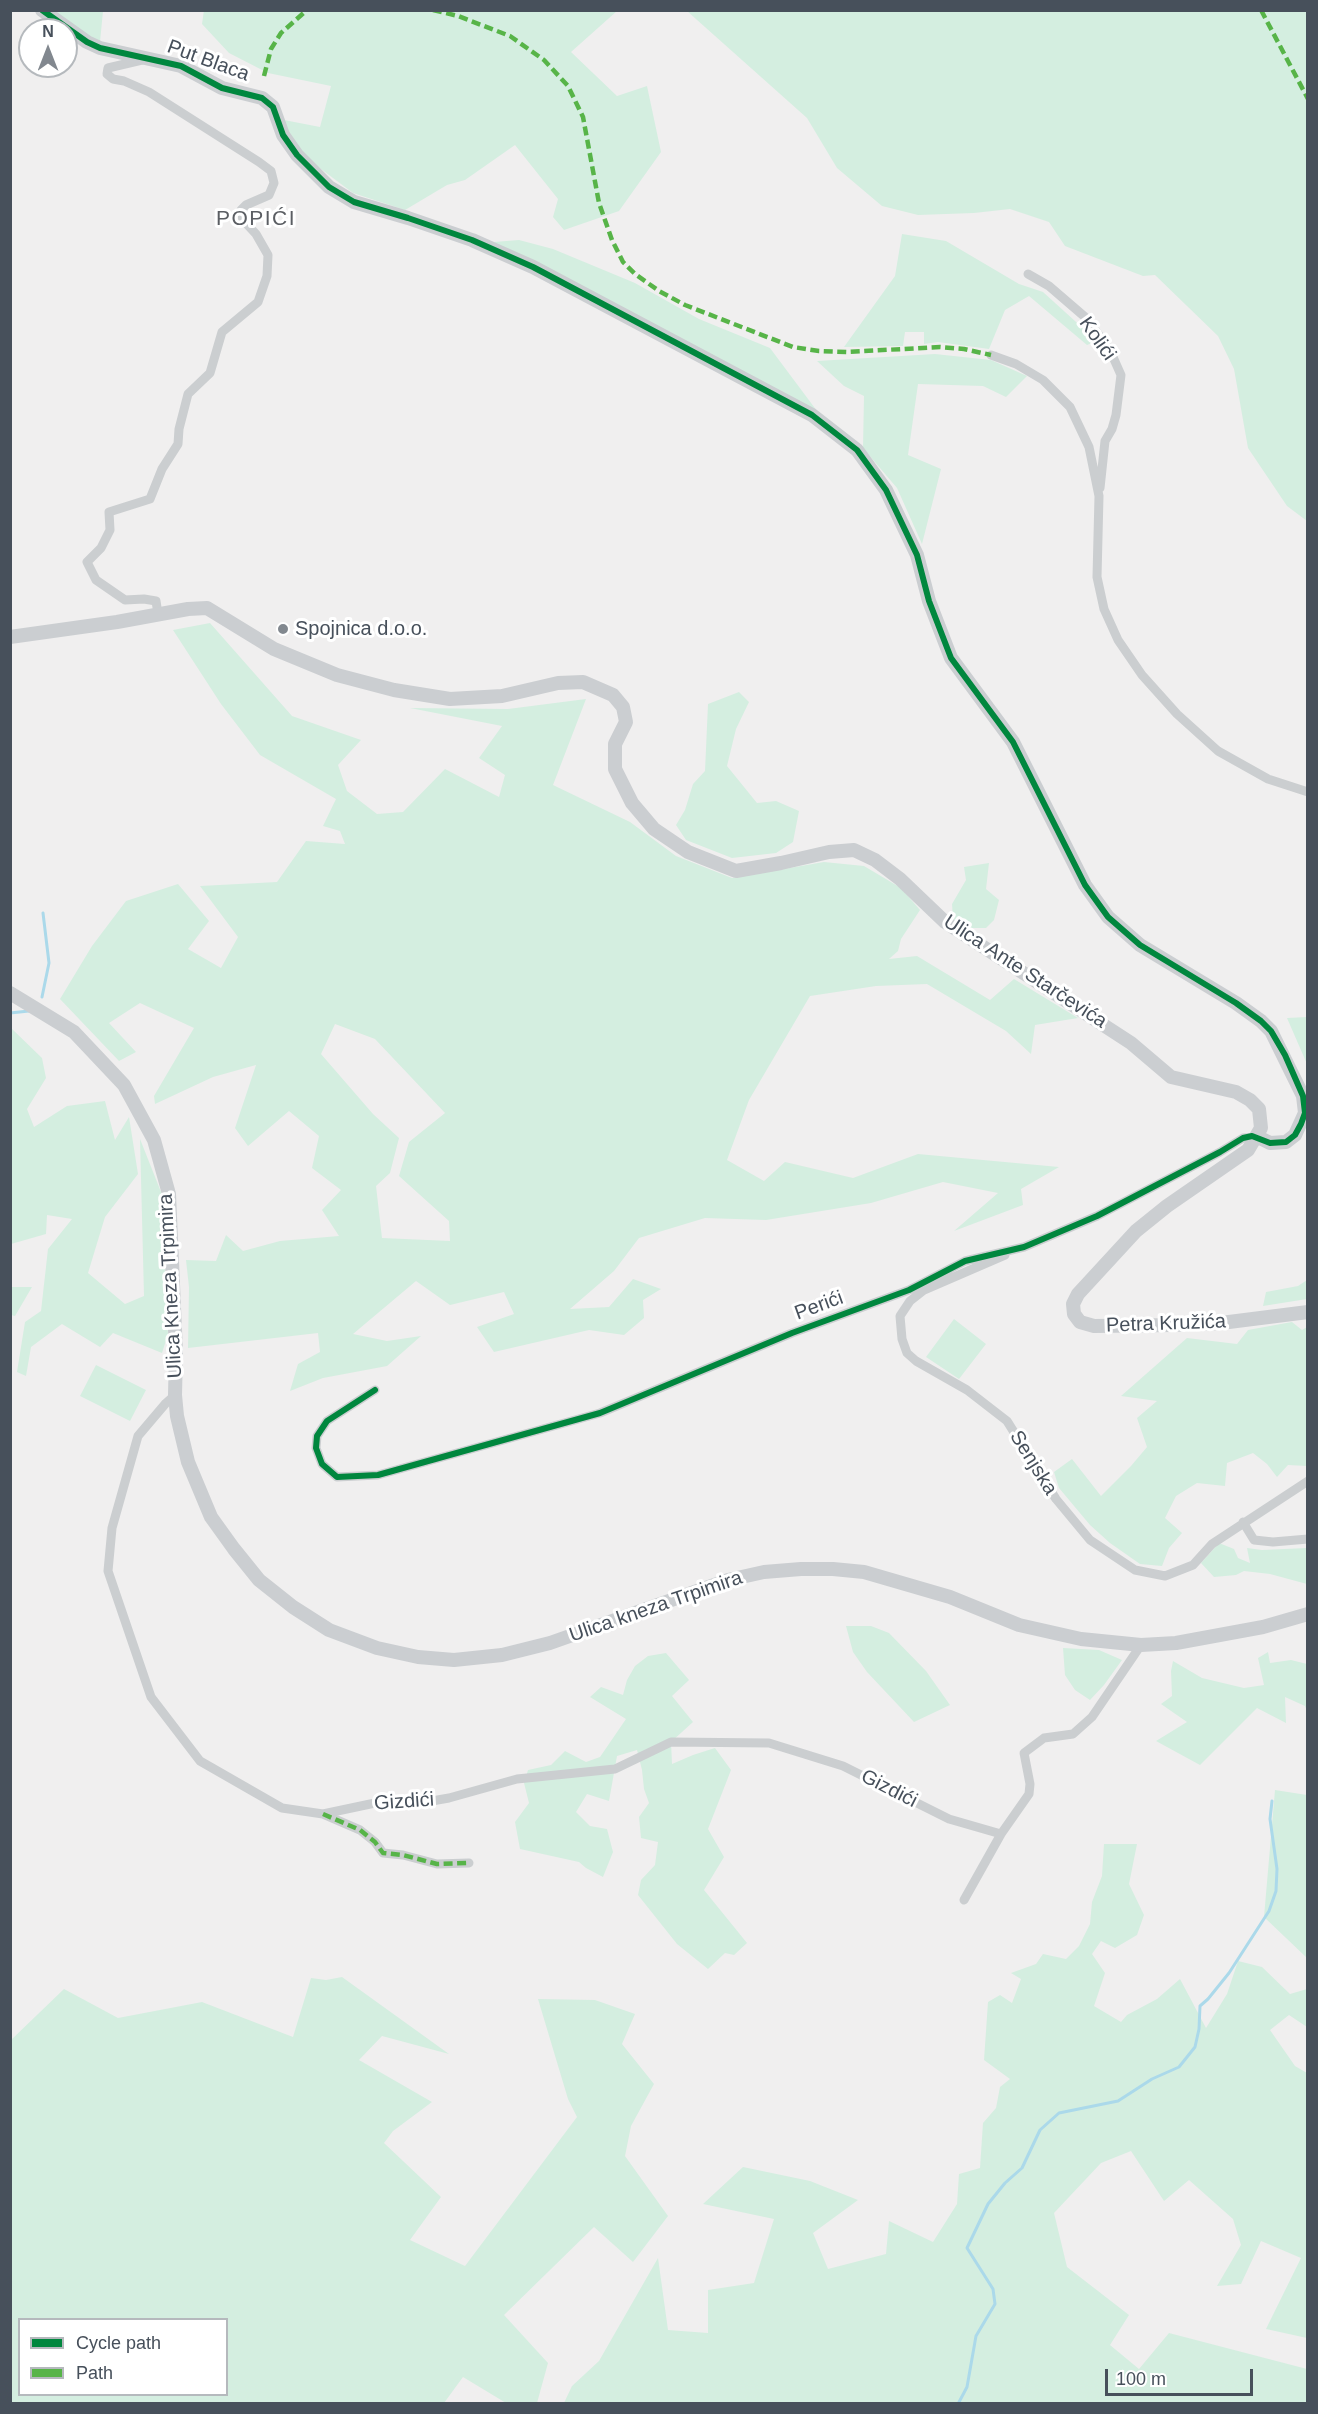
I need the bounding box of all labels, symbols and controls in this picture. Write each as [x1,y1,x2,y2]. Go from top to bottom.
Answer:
north arrow [18,18,78,78]
text: N [42,23,54,40]
street label: Put Blaca [164,35,252,87]
district label: POPIĆI [216,206,296,232]
street label: Kolići [1073,313,1121,365]
place label: Spojnica d.o.o. [295,617,427,641]
marker: Spojnica d.o.o. [276,622,290,636]
street label: Ulica Ante Starčevića [939,910,1111,1034]
street label: Ulica Kneza Trpimira [154,1193,188,1379]
street label: Perići [791,1286,847,1326]
street label: Petra Kružića [1106,1310,1226,1338]
street label: Senjska [1004,1426,1062,1500]
street label: Ulica kneza Trpimira [566,1566,746,1648]
street label: Gizdići [857,1765,921,1813]
street label: Gizdići [373,1788,435,1816]
legend [18,2318,228,2396]
text: Cycle path [76,2333,161,2353]
scale bar [1108,2357,1256,2395]
text: Path [76,2363,113,2383]
text: 100 m [1116,2369,1166,2389]

